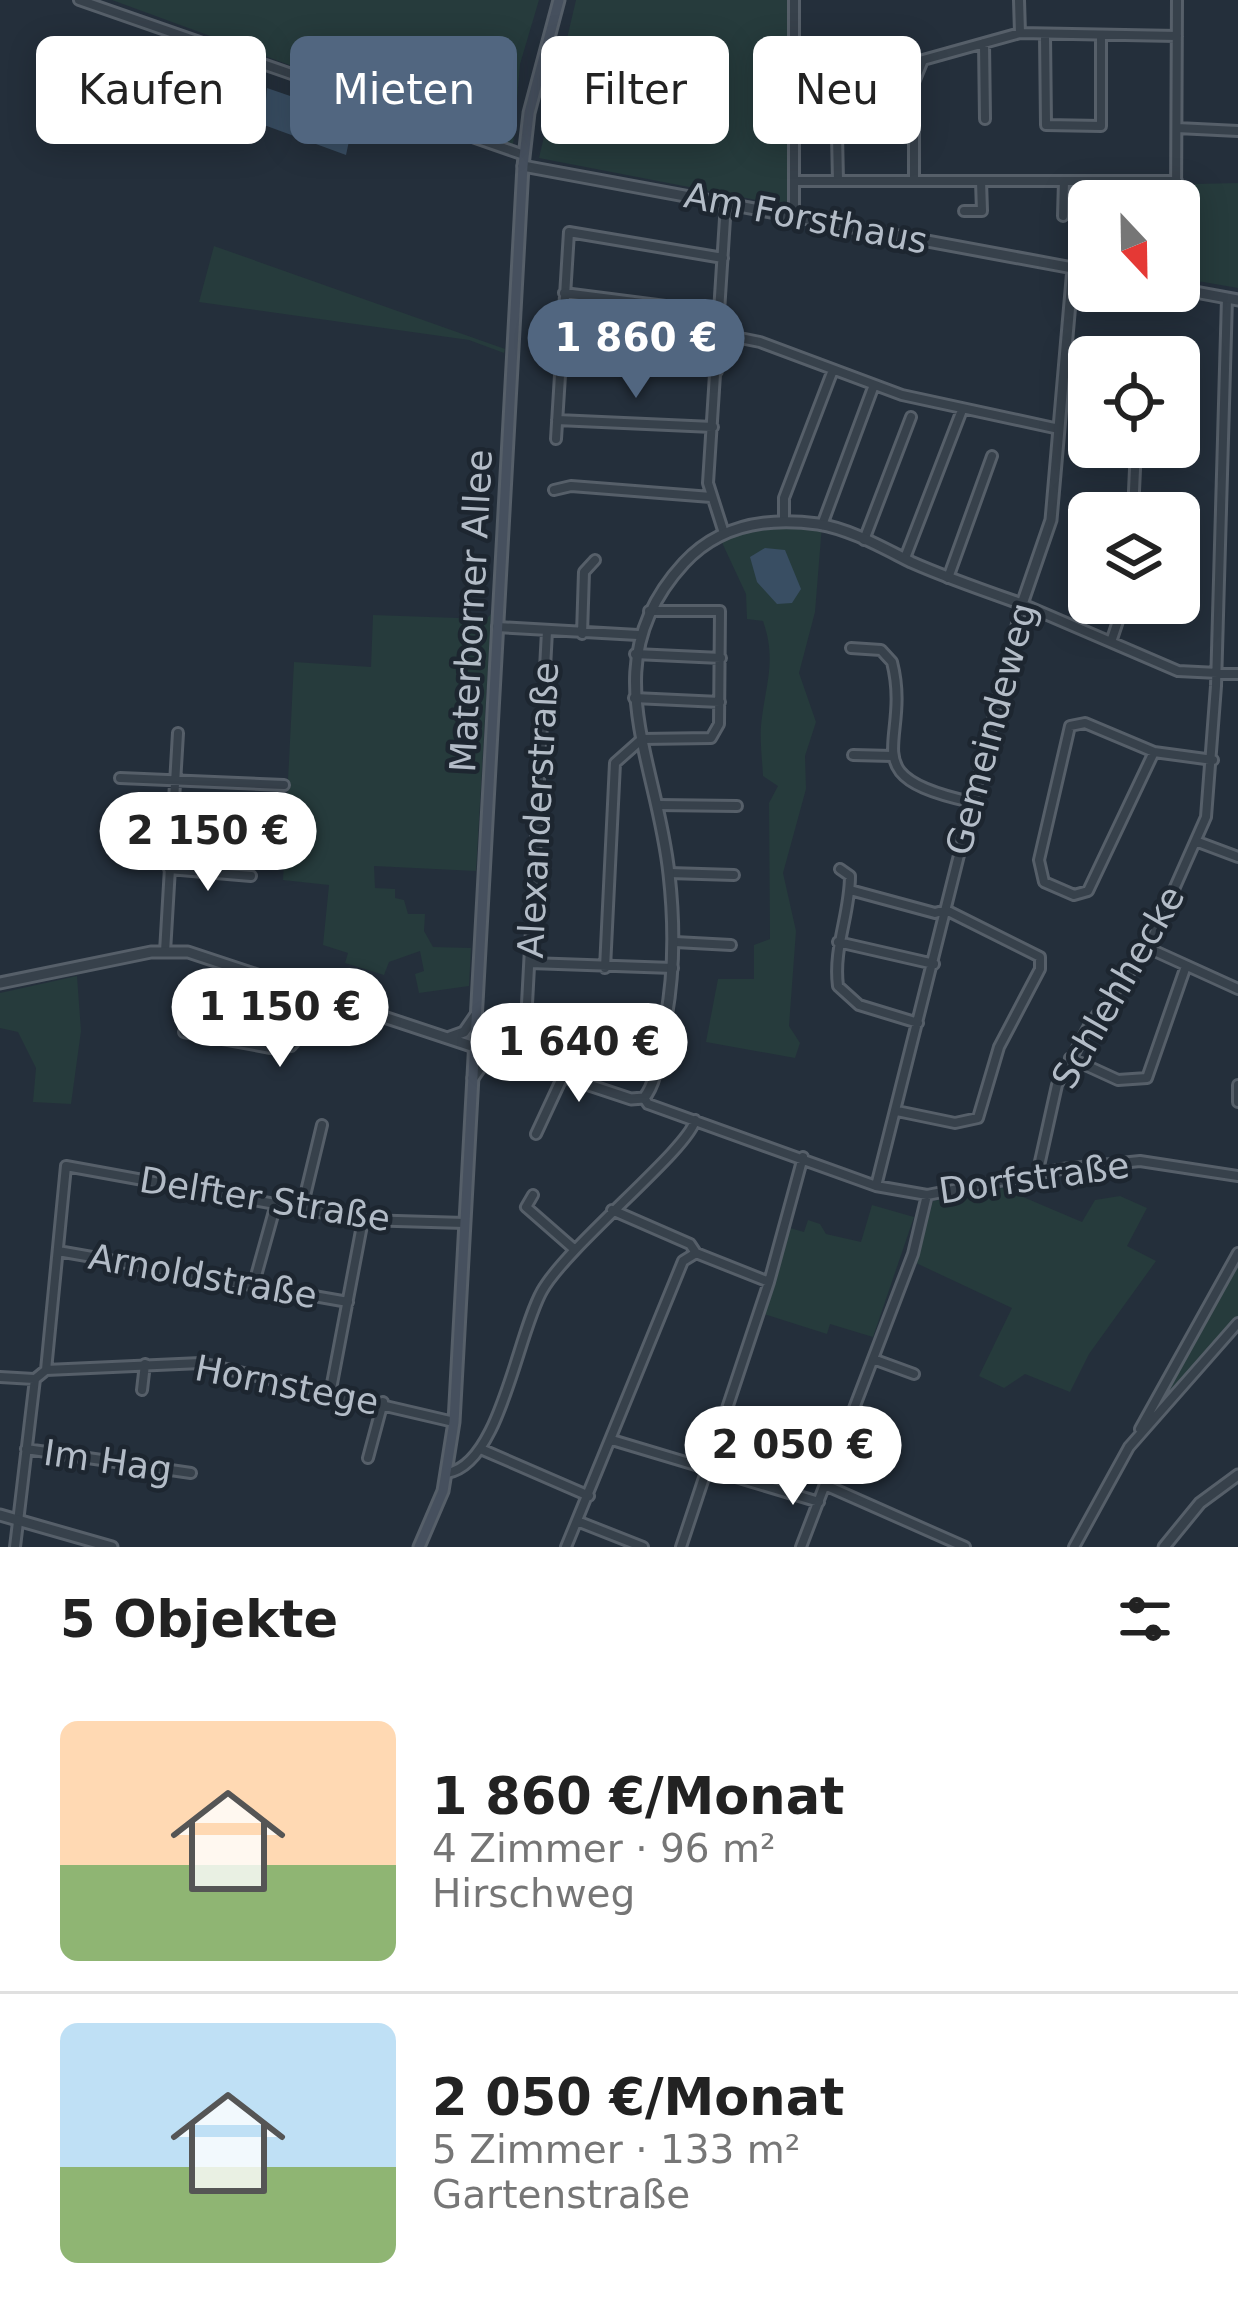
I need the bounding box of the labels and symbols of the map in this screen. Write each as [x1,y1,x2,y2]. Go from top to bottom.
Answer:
street label: Am Forsthaus [681,174,931,262]
north arrow [1068,180,1200,312]
pin: 1 860 € [525,299,747,401]
street label: Materborner Allee [442,448,500,774]
street label: Gemeindeweg [938,598,1044,860]
street label: Alexanderstraße [510,661,566,959]
pin: 2 150 € [97,792,319,894]
street label: Schlehhecke [1044,878,1192,1096]
pin: 1 150 € [169,968,391,1070]
pin: 1 640 € [468,1003,690,1105]
street label: Dorfstraße [936,1144,1132,1212]
street label: Delfter Straße [137,1159,393,1239]
street label: Arnoldstraße [86,1236,320,1316]
street label: Hornstege [192,1347,382,1423]
pin: 2 050 € [682,1406,904,1508]
street label: Im Hag [41,1432,175,1490]

